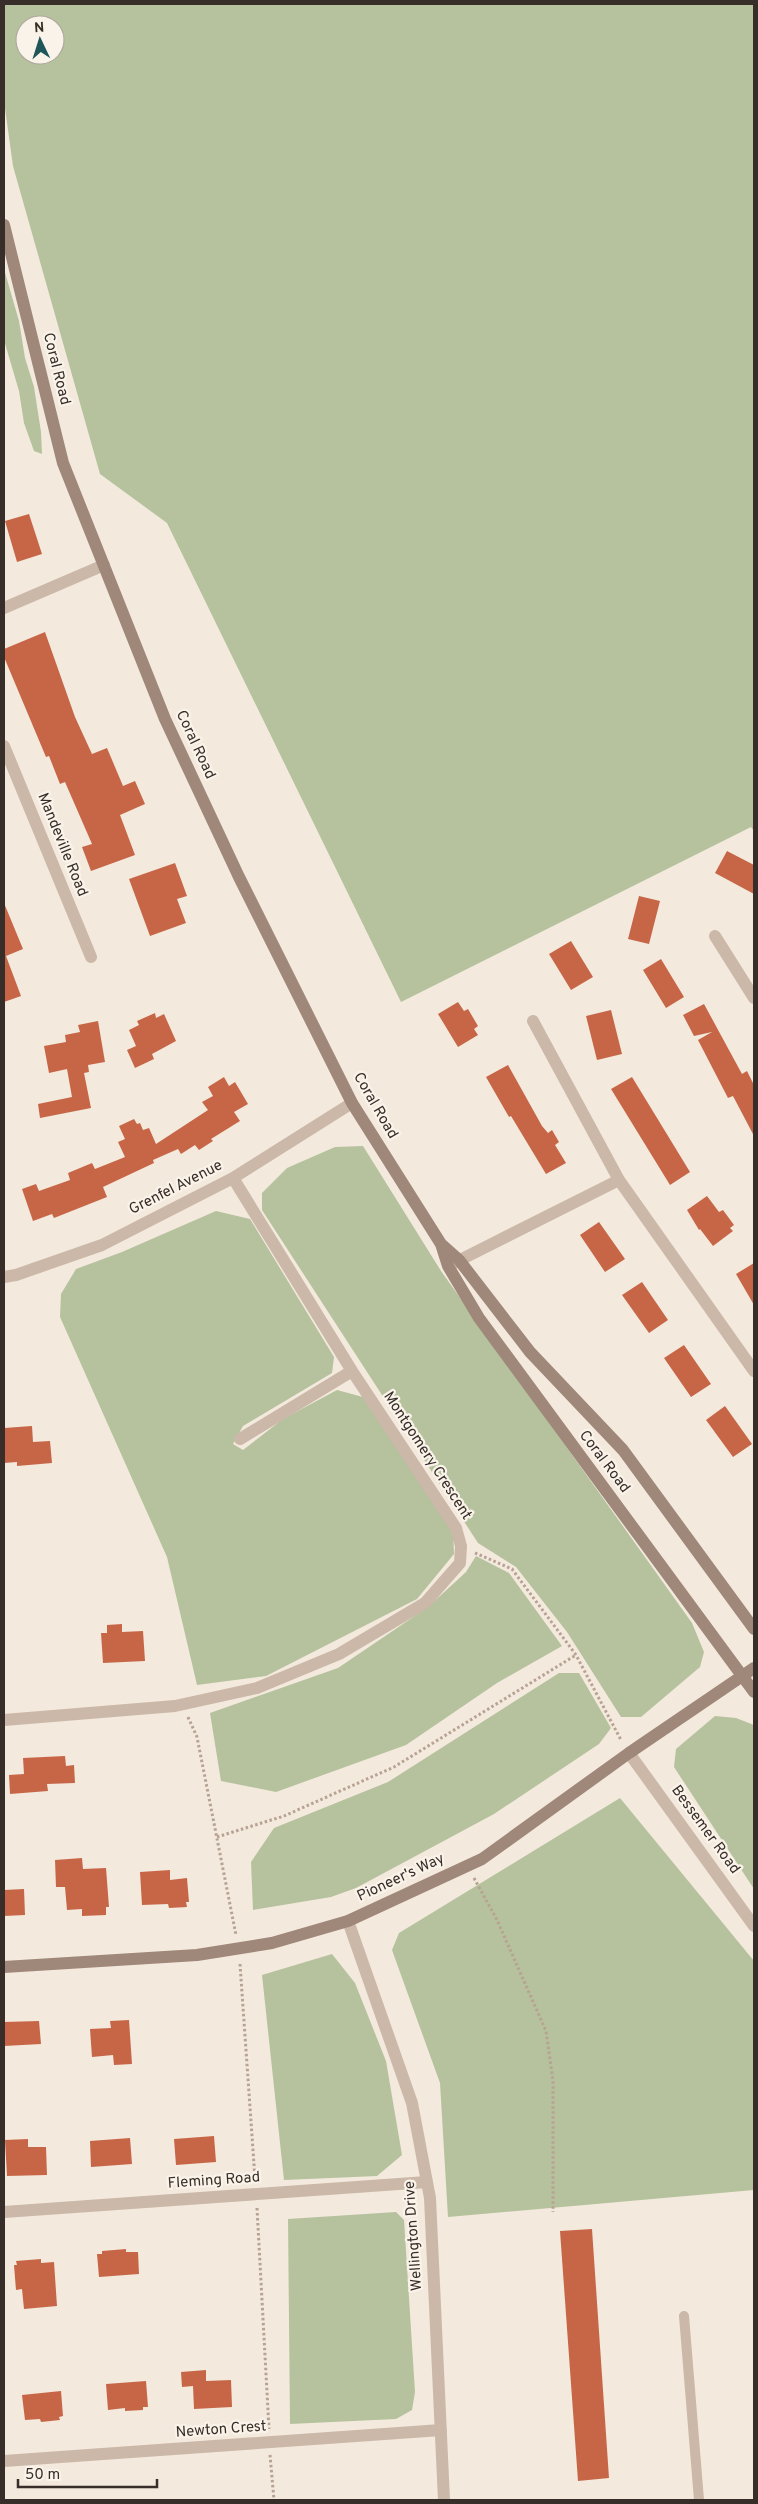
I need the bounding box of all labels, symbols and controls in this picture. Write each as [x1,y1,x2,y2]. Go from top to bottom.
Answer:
north arrow [15,15,65,65]
text: N [34,20,45,37]
street label: Coral Road [38,331,74,407]
street label: Coral Road [171,708,219,782]
street label: Mandeville Road [33,790,91,900]
street label: Coral Road [348,1069,402,1143]
street label: Grenfel Avenue [126,1156,226,1220]
street label: Montgomery Crescent [378,1388,476,1524]
street label: Coral Road [574,1427,634,1497]
street label: Bessemer Road [666,1782,744,1878]
street label: Pioneer's Way [354,1849,448,1906]
street label: Fleming Road [167,2168,261,2194]
street label: Wellington Drive [401,2180,427,2292]
street label: Newton Crest [175,2417,267,2443]
scale bar [18,2456,156,2488]
text: 50 m [25,2466,60,2485]

